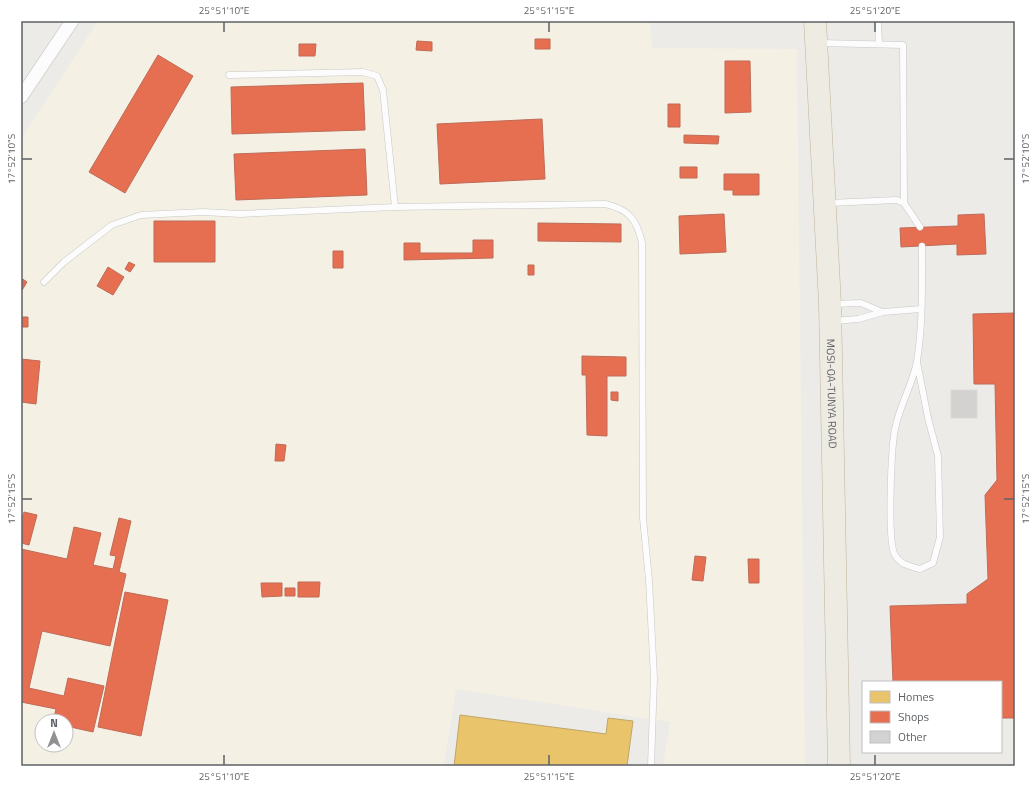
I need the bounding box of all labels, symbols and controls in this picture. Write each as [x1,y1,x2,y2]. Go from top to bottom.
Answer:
text: 25°51'10"E [199,3,250,18]
text: 25°51'15"E [524,3,575,18]
text: 25°51'20"E [850,3,901,18]
text: 17°52'10"S [4,134,19,184]
text: 17°52'10"S [1018,134,1033,184]
street label: MOSI-OA-TUNYA ROAD [823,338,841,449]
text: 17°52'15"S [4,474,19,524]
text: 17°52'15"S [1018,474,1033,524]
legend [862,681,1002,753]
text: Homes [898,687,934,706]
text: Shops [898,707,930,726]
north arrow [34,713,74,753]
text: N [50,715,58,731]
text: Other [898,727,927,746]
text: 25°51'10"E [199,769,250,784]
text: 25°51'15"E [524,769,575,784]
text: 25°51'20"E [850,769,901,784]

